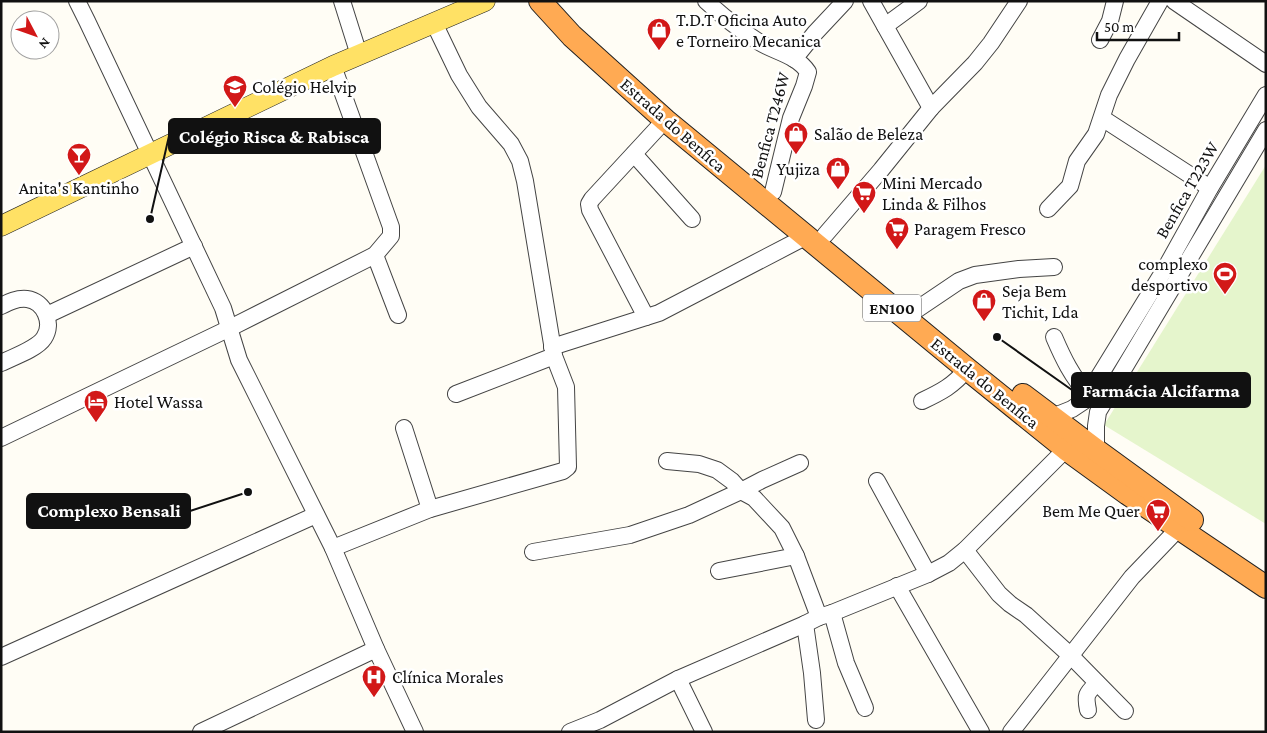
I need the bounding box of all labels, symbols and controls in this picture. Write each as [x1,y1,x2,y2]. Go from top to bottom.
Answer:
north arrow [10,10,60,60]
place label: T.D.T Oficina Auto e Torneiro Mecanica [676,10,821,51]
scale bar [1097,10,1180,42]
shop icon: T.D.T Oficina Auto e Torneiro Mecanica [646,17,672,51]
text: 50 m [1104,19,1134,35]
text: N [35,35,54,53]
street label: Benfica T246W [746,69,794,180]
school or university icon: Colégio Helvip [222,74,248,108]
street label: Estrada do Benfica [616,74,730,176]
place label: Colégio Helvip [252,77,357,97]
callout: Colégio Risca & Rabisca [169,119,380,153]
shop icon: Salão de Beleza [783,121,809,155]
place label: Salão de Beleza [814,124,923,144]
text: Colégio Risca & Rabisca [179,126,370,147]
street label: Benfica T223W [1151,138,1223,242]
bar icon: Anita's Kantinho [66,142,92,176]
shop icon: Yujiza [825,156,851,190]
place label: Yujiza [777,159,820,180]
place label: Mini Mercado Linda & Filhos [882,173,986,214]
place label: Anita's Kantinho [19,178,139,198]
supermarket icon: Mini Mercado Linda & Filhos [851,180,877,214]
supermarket icon: Paragem Fresco [884,216,910,250]
place label: Paragem Fresco [914,219,1026,239]
place label: complexo desportivo [1131,254,1208,295]
sports icon: complexo desportivo [1212,261,1238,295]
place label: Seja Bem Tichit, Lda [1002,281,1079,322]
shop icon: Seja Bem Tichit, Lda [971,288,997,322]
road number: EN100 [863,294,921,322]
street label: Estrada do Benfica [927,333,1043,433]
callout: Farmácia Alcifarma [1072,373,1250,407]
text: Farmácia Alcifarma [1082,380,1241,401]
hotel icon: Hotel Wassa [83,389,109,423]
place label: Hotel Wassa [114,392,203,412]
callout: Complexo Bensali [27,494,190,528]
supermarket icon: Bem Me Quer [1145,498,1171,532]
text: Complexo Bensali [37,500,181,521]
place label: Bem Me Quer [1042,501,1141,521]
hospital icon: Clínica Morales [361,664,387,698]
place label: Clínica Morales [392,667,504,687]

